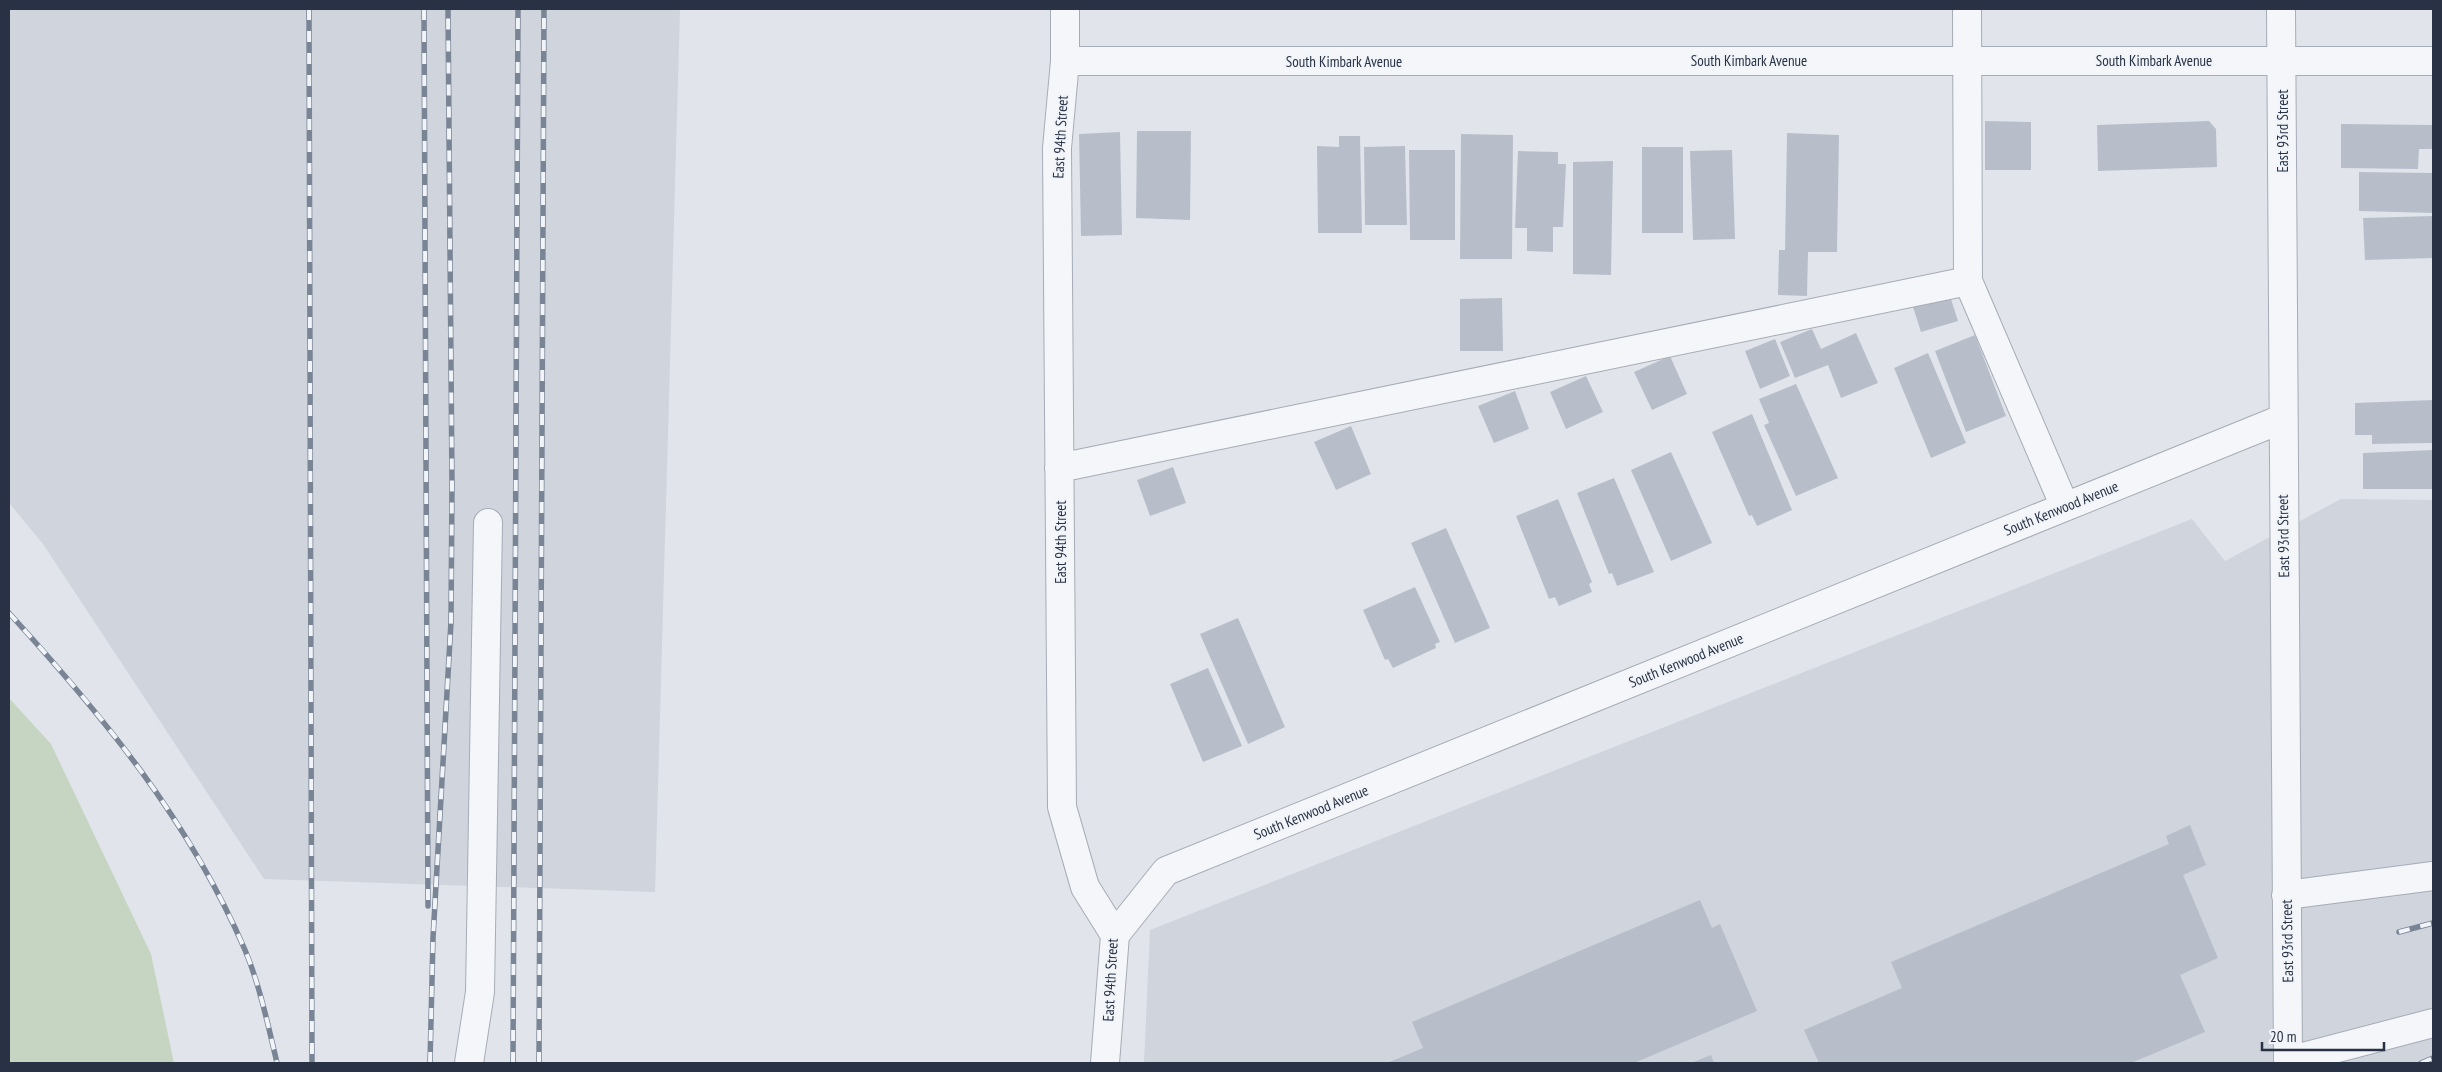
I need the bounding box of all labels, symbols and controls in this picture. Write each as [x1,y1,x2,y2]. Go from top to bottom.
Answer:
street label: South Kimbark Avenue [1691,51,1807,70]
street label: South Kimbark Avenue [2096,51,2212,70]
street label: South Kimbark Avenue [1286,52,1402,71]
street label: East 93rd Street [2273,89,2292,173]
street label: East 94th Street [1048,95,1072,179]
street label: South Kenwood Avenue [2001,476,2121,540]
street label: East 93rd Street [2273,494,2293,578]
street label: East 94th Street [1051,500,1070,584]
street label: South Kenwood Avenue [1626,628,1746,692]
street label: South Kenwood Avenue [1251,780,1371,844]
street label: East 93rd Street [2277,899,2297,983]
street label: East 94th Street [1098,938,1122,1022]
scale bar [2262,1020,2384,1052]
text: 20 m [2270,1027,2296,1046]

